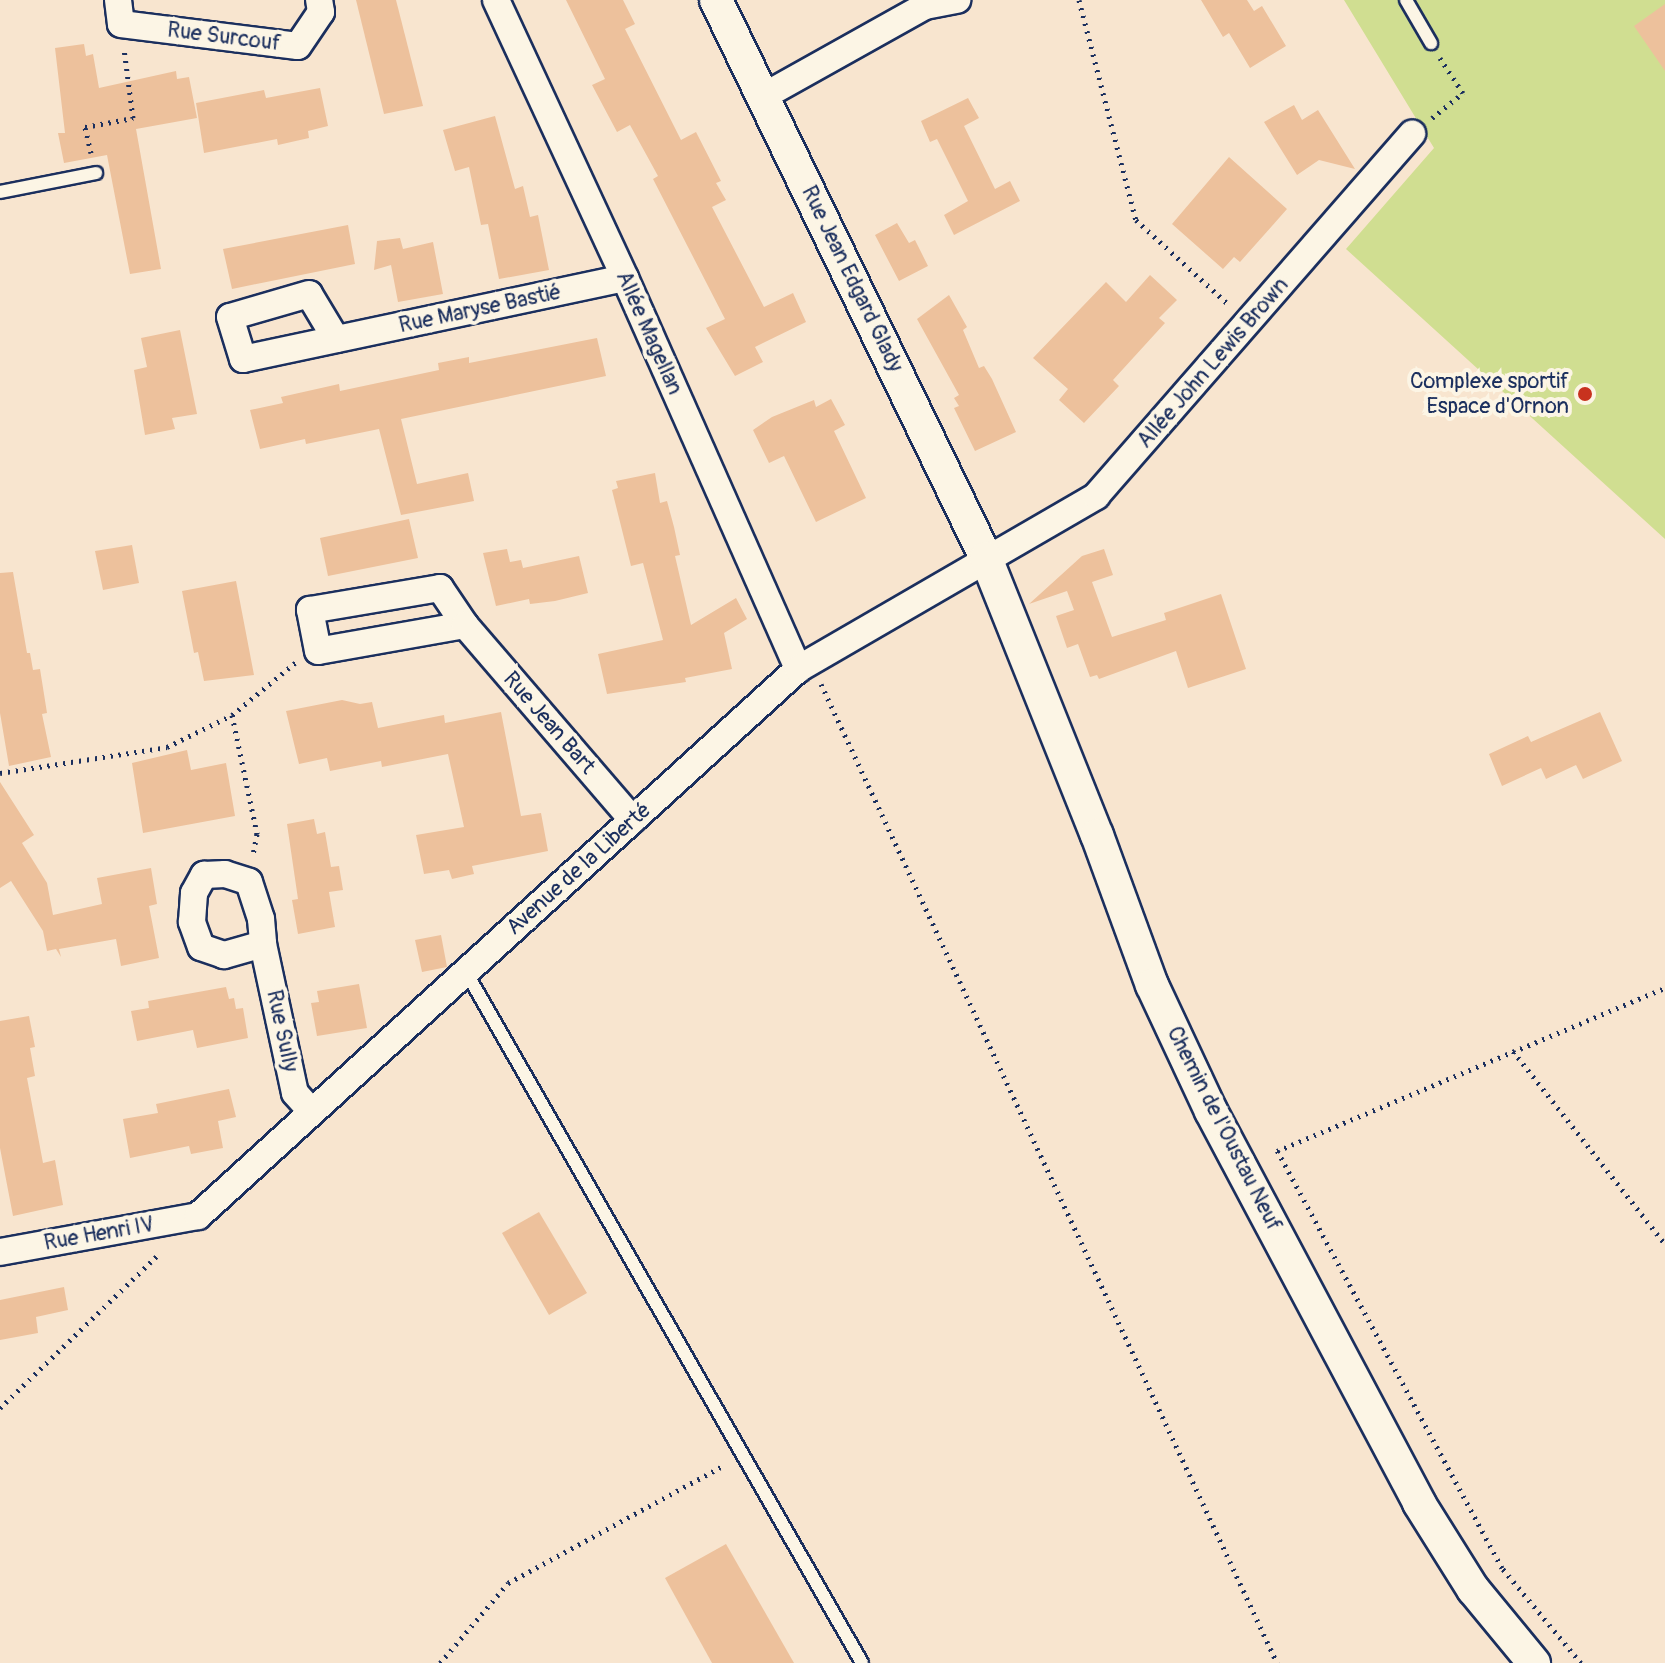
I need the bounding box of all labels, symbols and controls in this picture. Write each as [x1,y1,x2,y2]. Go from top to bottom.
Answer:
street label: Rue Surcouf [166,17,282,57]
street label: Rue Jean Edgard Glady [795,182,909,376]
street label: Allée Magellan [610,267,688,399]
street label: Allée John Lewis Brown [1132,272,1294,454]
street label: Rue Maryse Bastié [396,279,564,339]
place label: Complexe sportif Espace d'Ornon [1410,368,1569,420]
marker: Complexe sportif Espace d'Ornon [1576,385,1594,403]
street label: Rue Jean Bart [497,666,601,780]
street label: Avenue de la Liberté [501,797,657,941]
street label: Rue Sully [260,988,304,1074]
street label: Chemin de l'Oustau Neuf [1161,1022,1287,1236]
street label: Rue Henri IV [42,1211,156,1257]

